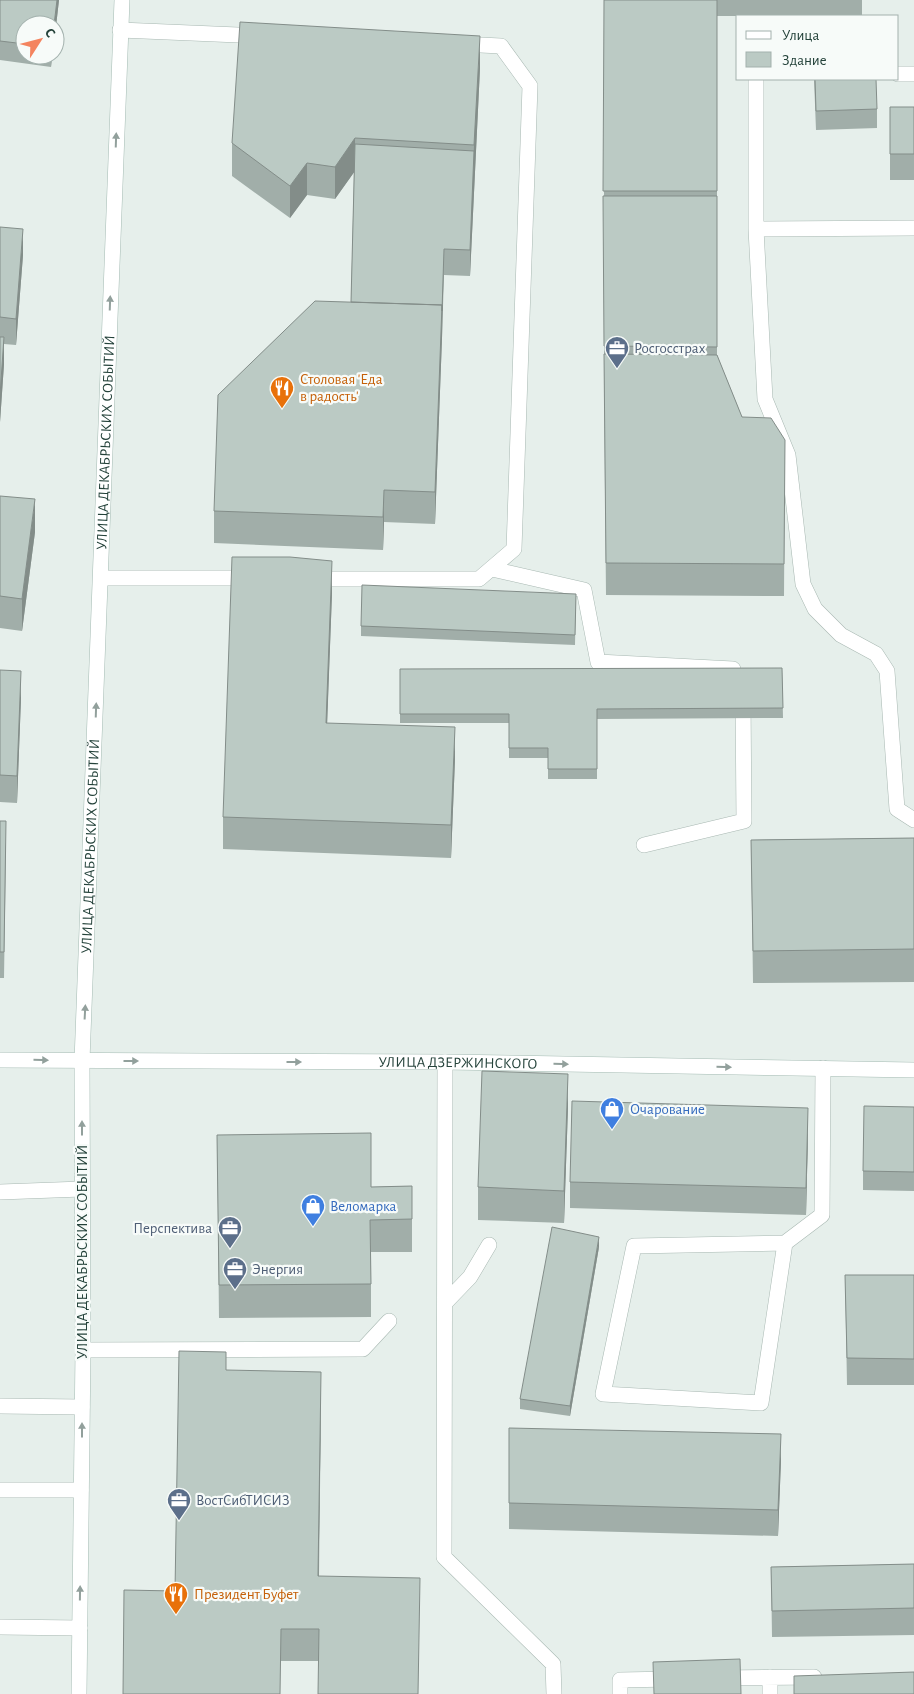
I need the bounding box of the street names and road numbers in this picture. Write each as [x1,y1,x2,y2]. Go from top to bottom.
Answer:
street label: УЛИЦА ДЕКАБРЬСКИХ СОБЫТИЙ [94,335,117,550]
street label: УЛИЦА ДЕКАБРЬСКИХ СОБЫТИЙ [79,739,102,954]
street label: УЛИЦА ДЗЕРЖИНСКОГО [378,1054,538,1071]
street label: УЛИЦА ДЕКАБРЬСКИХ СОБЫТИЙ [75,1145,90,1359]

